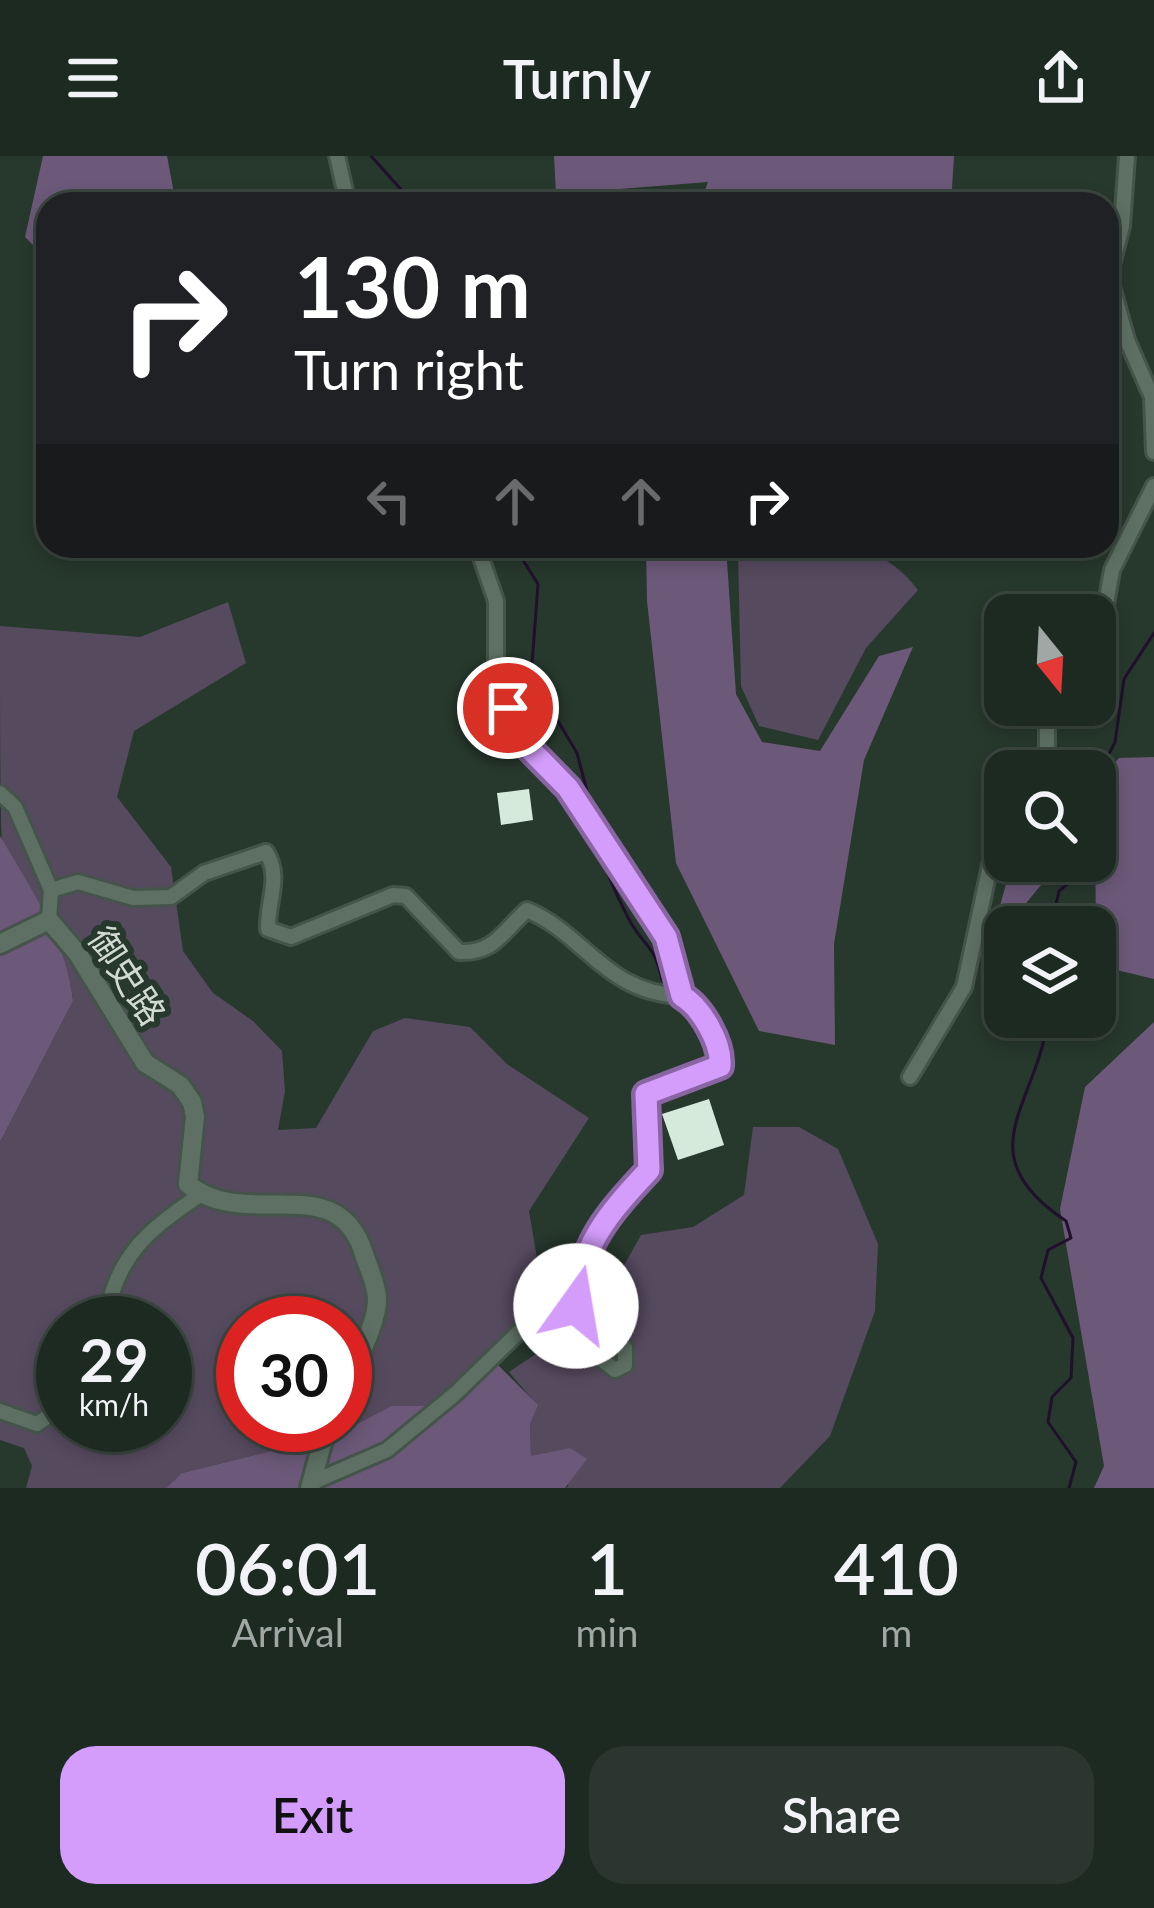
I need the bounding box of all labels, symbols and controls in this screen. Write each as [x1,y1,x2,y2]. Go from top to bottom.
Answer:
icon: menu [60,45,126,111]
icon: share [1028,45,1094,111]
text: Turnly [503,46,651,111]
text: 130 m [294,235,531,336]
icon: right [96,240,252,396]
text: Turn right [294,337,524,402]
icon: left [356,468,422,534]
icon: ahead [482,468,548,534]
icon: ahead [608,468,674,534]
icon: right [734,468,800,534]
north arrow [984,594,1116,726]
map controls [984,594,1116,1038]
pin [457,657,559,759]
icon: arrive [475,675,541,741]
button: search [984,750,1116,882]
button: layers [984,906,1116,1038]
street label: 御史路 [80,918,176,1033]
position arrow [513,1243,639,1369]
speed limit sign: 30 [216,1296,372,1452]
text: 29 [79,1323,149,1395]
text: km/h [79,1386,149,1422]
text: 06:01 [195,1524,380,1610]
text: 1 [586,1524,628,1610]
text: 410 [834,1524,959,1610]
text: Arrival [232,1609,344,1655]
text: min [575,1609,639,1655]
text: m [880,1609,912,1655]
button: Exit [60,1746,565,1884]
button: Share [589,1746,1094,1884]

